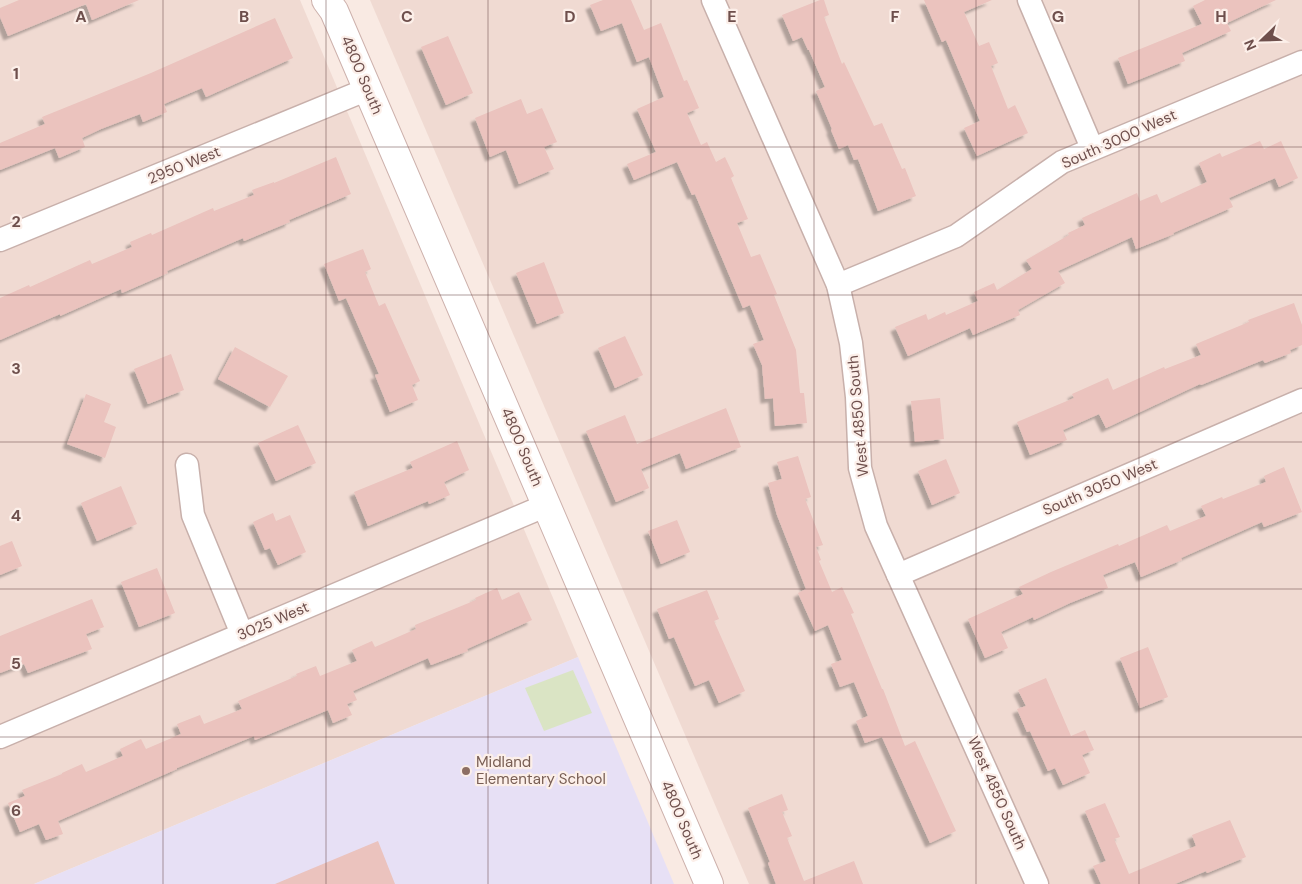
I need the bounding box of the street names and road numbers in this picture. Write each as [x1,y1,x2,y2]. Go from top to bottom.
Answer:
street label: 4800 South [336,33,388,117]
street label: South 3000 West [1058,105,1180,173]
street label: 2950 West [145,141,223,189]
street label: West 4850 South [843,355,873,477]
street label: 4800 South [496,405,548,489]
street label: South 3050 West [1040,454,1160,520]
street label: 3025 West [234,597,312,645]
street label: West 4850 South [963,733,1031,853]
street label: 4800 South [656,778,708,862]

